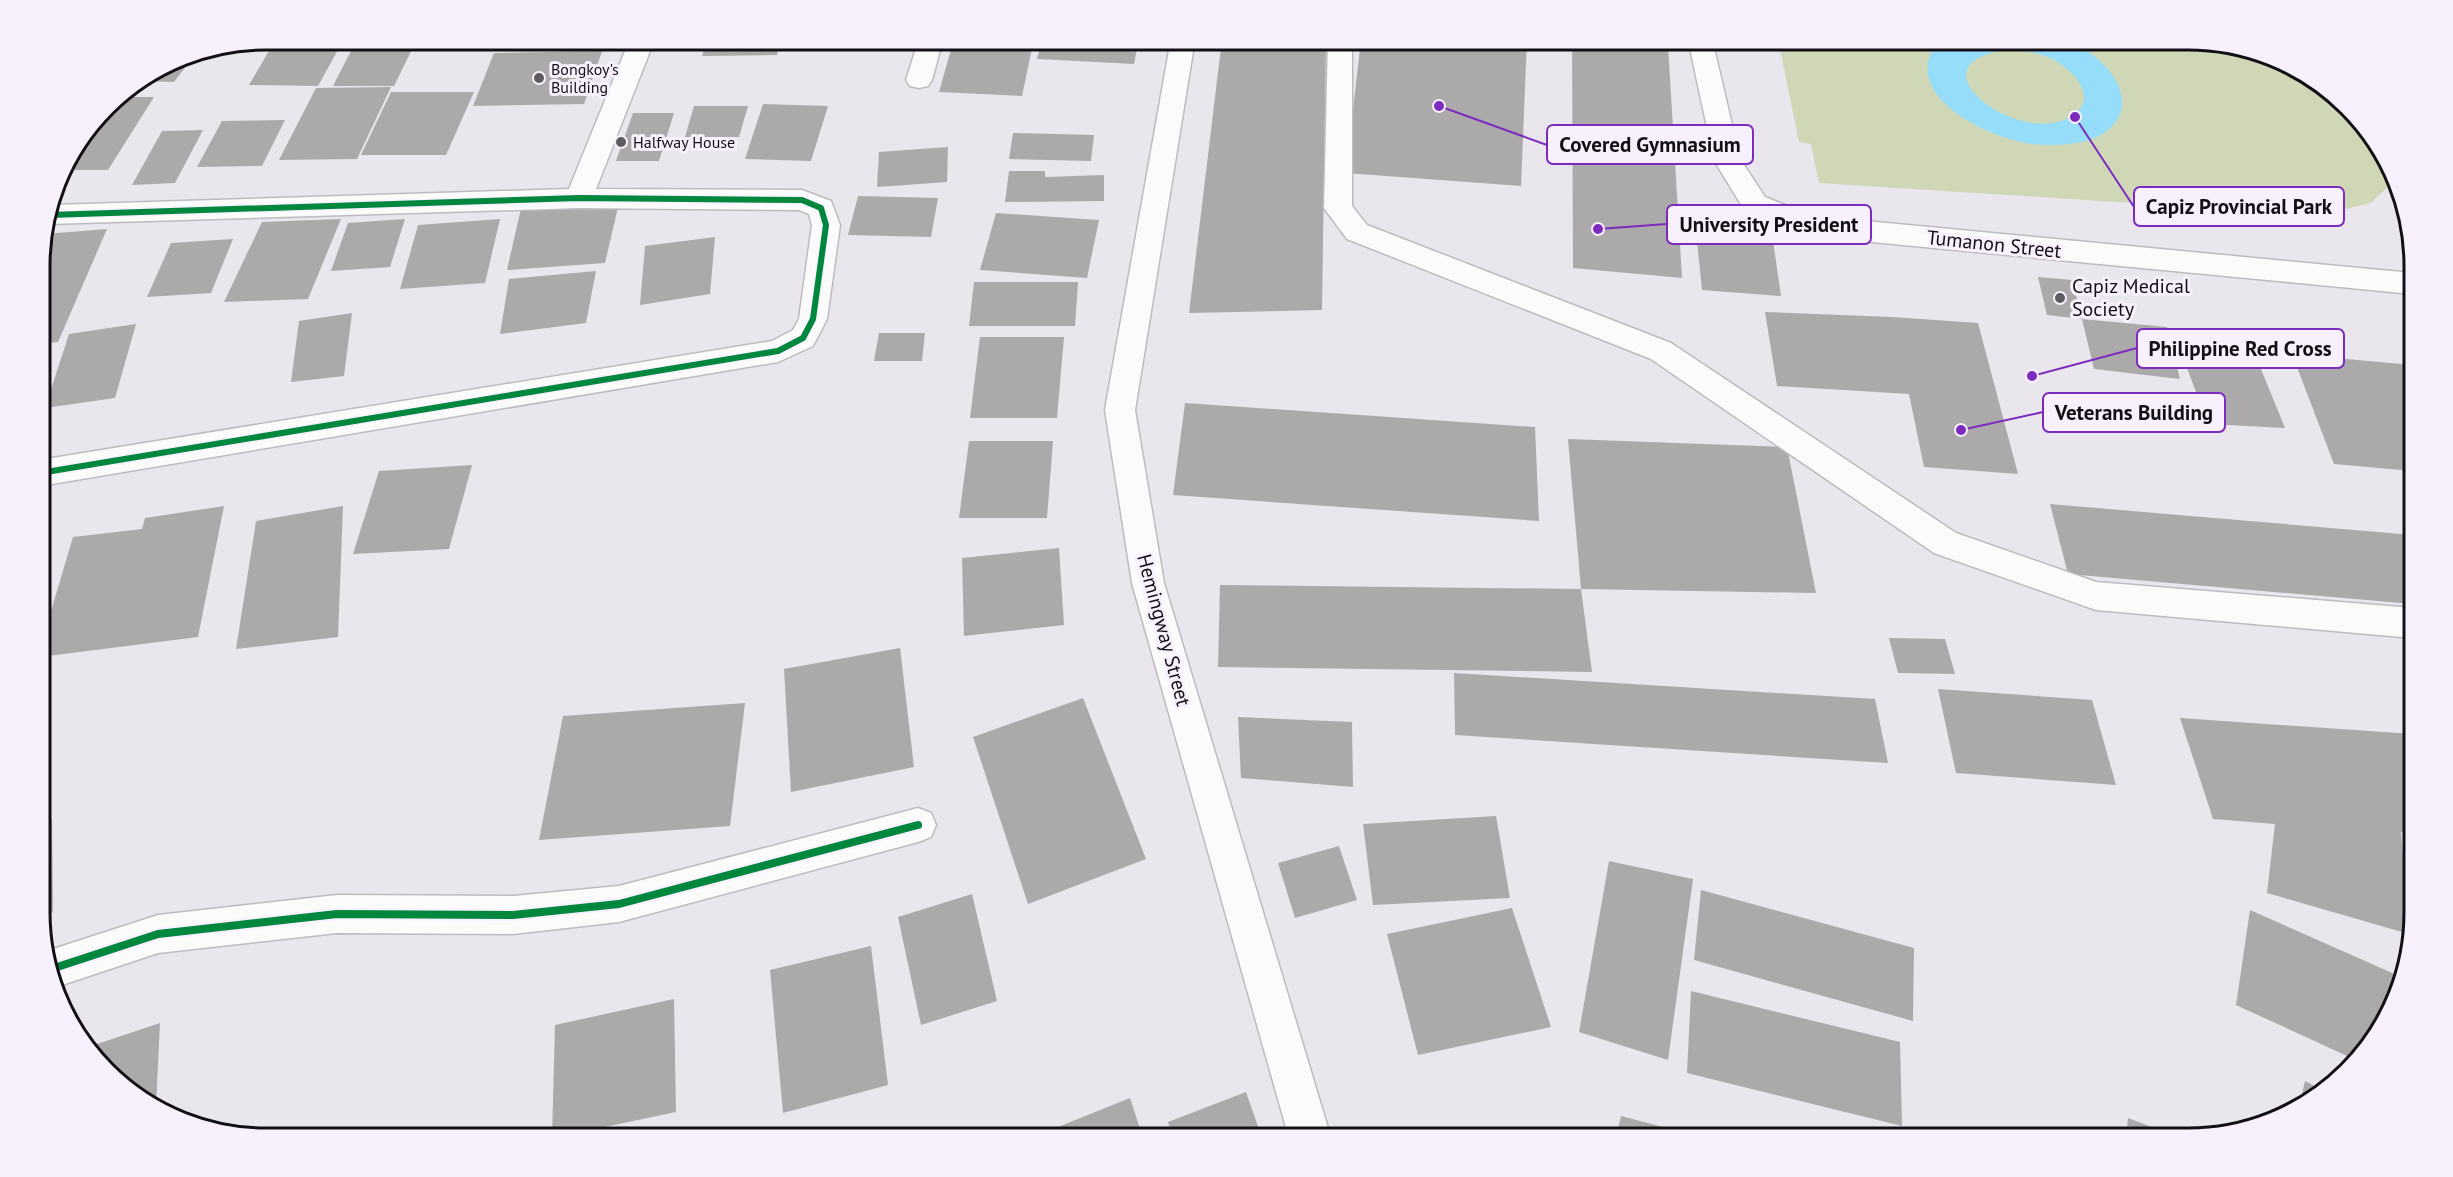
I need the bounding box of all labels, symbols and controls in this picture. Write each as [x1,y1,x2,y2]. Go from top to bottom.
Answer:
place label: Bongkoy's Building [551,59,619,97]
marker: Bongkoy's Building [532,71,546,85]
callout: Covered Gymnasium [1547,125,1753,164]
text: Covered Gymnasium [1559,131,1741,158]
place label: Halfway House [633,132,735,152]
marker: Halfway House [614,135,628,149]
callout: Capiz Provincial Park [2134,187,2344,226]
text: Capiz Provincial Park [2146,193,2333,220]
callout: University President [1667,205,1871,244]
text: University President [1680,211,1859,238]
street label: Tumanon Street [1926,224,2063,264]
place label: Capiz Medical Society [2072,273,2190,322]
marker: Capiz Medical Society [2053,291,2067,305]
callout: Philippine Red Cross [2137,329,2344,368]
text: Philippine Red Cross [2148,335,2332,362]
callout: Veterans Building [2043,393,2225,432]
text: Veterans Building [2054,399,2213,426]
street label: Hemingway Street [1131,551,1197,709]

